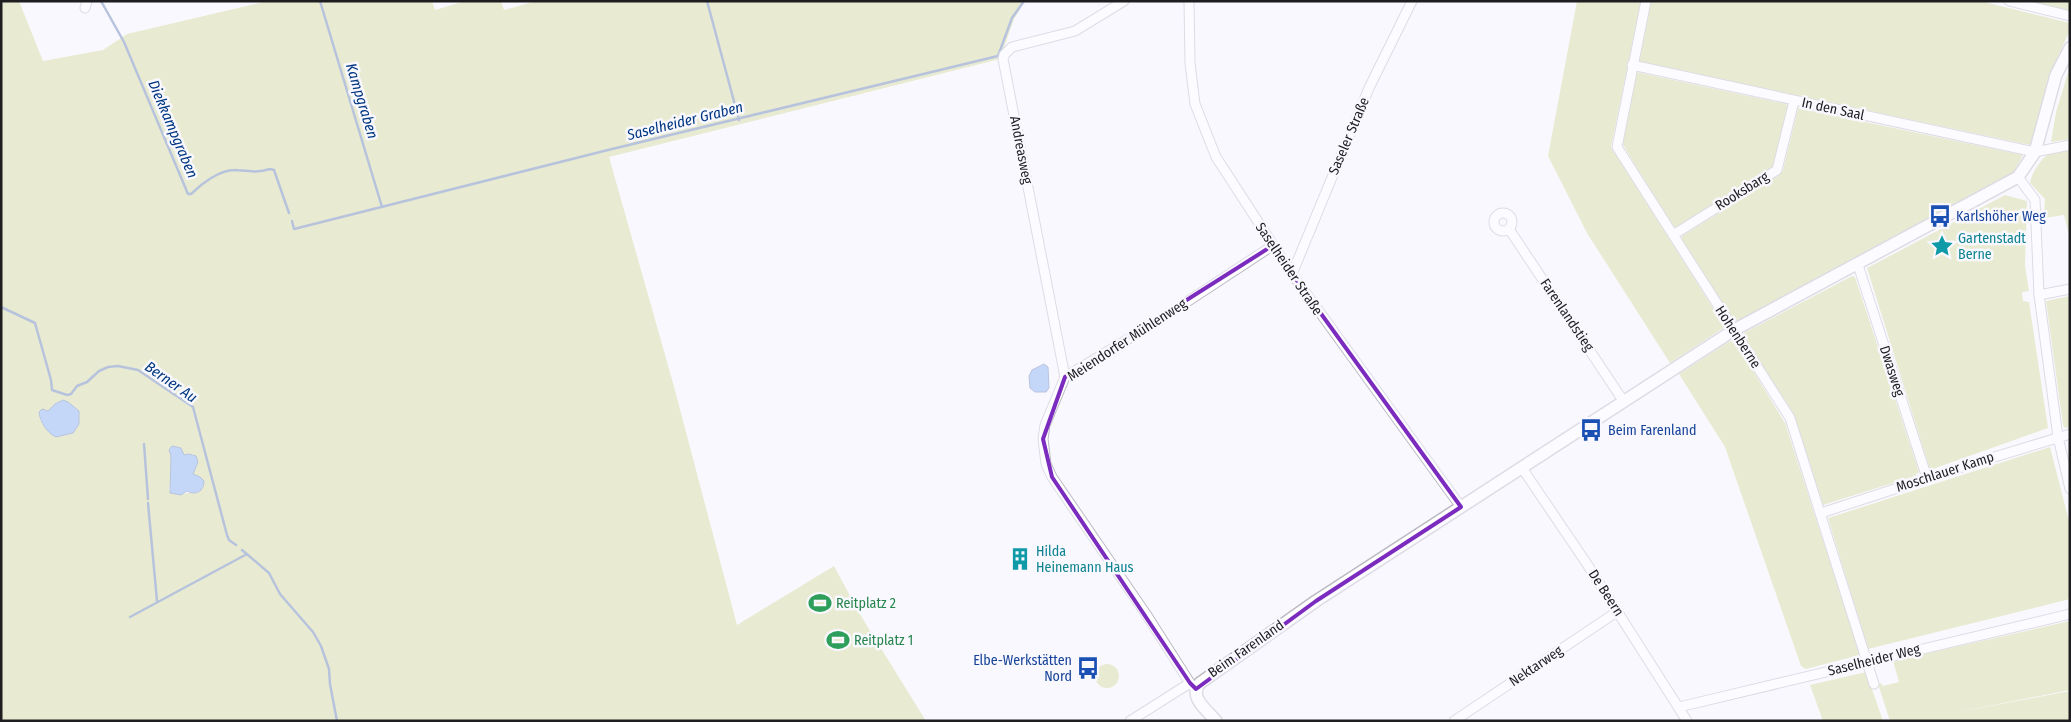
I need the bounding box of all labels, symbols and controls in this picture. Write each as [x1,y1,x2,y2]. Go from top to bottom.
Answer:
water label: Kampgraben [342,61,382,141]
water label: Diekkampgraben [144,77,202,181]
street label: In den Saal [1800,94,1866,124]
street label: Saseler Straße [1325,95,1373,177]
water label: Saselheider Graben [624,98,745,144]
street label: Andreasweg [1006,115,1036,186]
street label: Rooksbarg [1712,168,1772,214]
bus stop icon: Karlshöher Weg [1927,203,1953,229]
place label: Karlshöher Weg [1956,208,2046,225]
street label: Saselheider Straße [1252,219,1326,319]
place label: Gartenstadt Berne [1958,230,2026,263]
place icon: Gartenstadt Berne [1929,233,1955,259]
street label: Farenlandstieg [1536,275,1598,355]
street label: Meiendorfer Mühlenweg [1064,295,1190,385]
street label: Hohenberne [1712,303,1765,371]
street label: Dwasweg [1876,343,1908,399]
water label: Berner Au [141,358,201,407]
bus stop icon: Beim Farenland [1578,417,1604,443]
place label: Beim Farenland [1608,422,1696,439]
street label: Moschlauer Kamp [1894,448,1996,496]
place label: Hilda Heinemann Haus [1036,543,1134,576]
building icon: Hilda Heinemann Haus [1007,546,1033,572]
street label: De Beern [1585,567,1627,619]
sports icon: Reitplatz 2 [807,590,833,616]
place label: Reitplatz 2 [836,595,896,612]
street label: Beim Farenland [1205,617,1287,681]
sports icon: Reitplatz 1 [825,627,851,653]
place label: Reitplatz 1 [854,632,913,649]
street label: Saselheider Weg [1826,640,1922,680]
street label: Nektarweg [1506,642,1566,690]
place label: Elbe-Werkstätten Nord [973,652,1072,685]
bus stop icon: Elbe-Werkstätten Nord [1075,655,1101,681]

